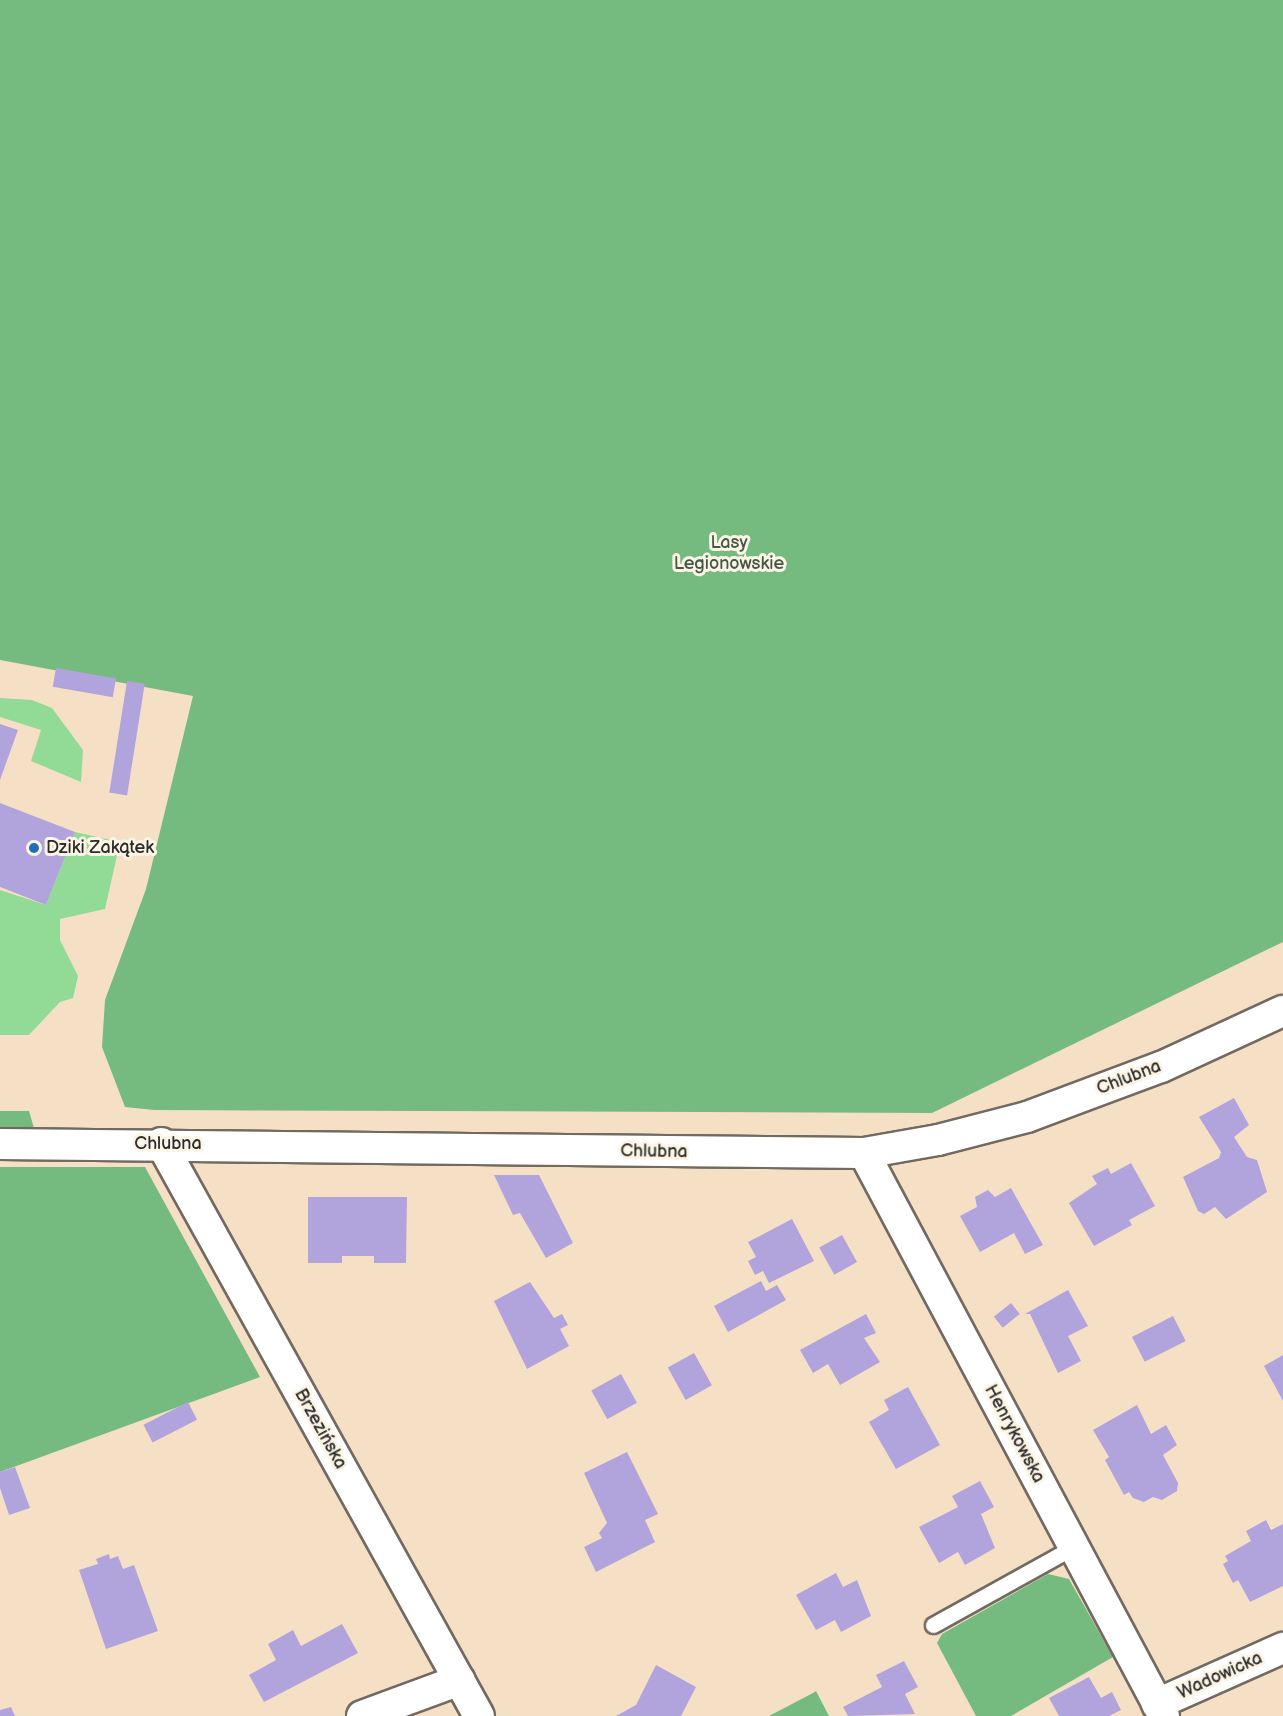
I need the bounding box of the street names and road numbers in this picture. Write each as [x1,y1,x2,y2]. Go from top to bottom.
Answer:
street label: Chlubna [1094,1056,1164,1100]
street label: Chlubna [134,1133,202,1155]
street label: Chlubna [620,1141,688,1163]
street label: Henrykowska [979,1381,1049,1487]
street label: Brzezińska [289,1385,351,1473]
street label: Wadowicka [1174,1648,1266,1704]

